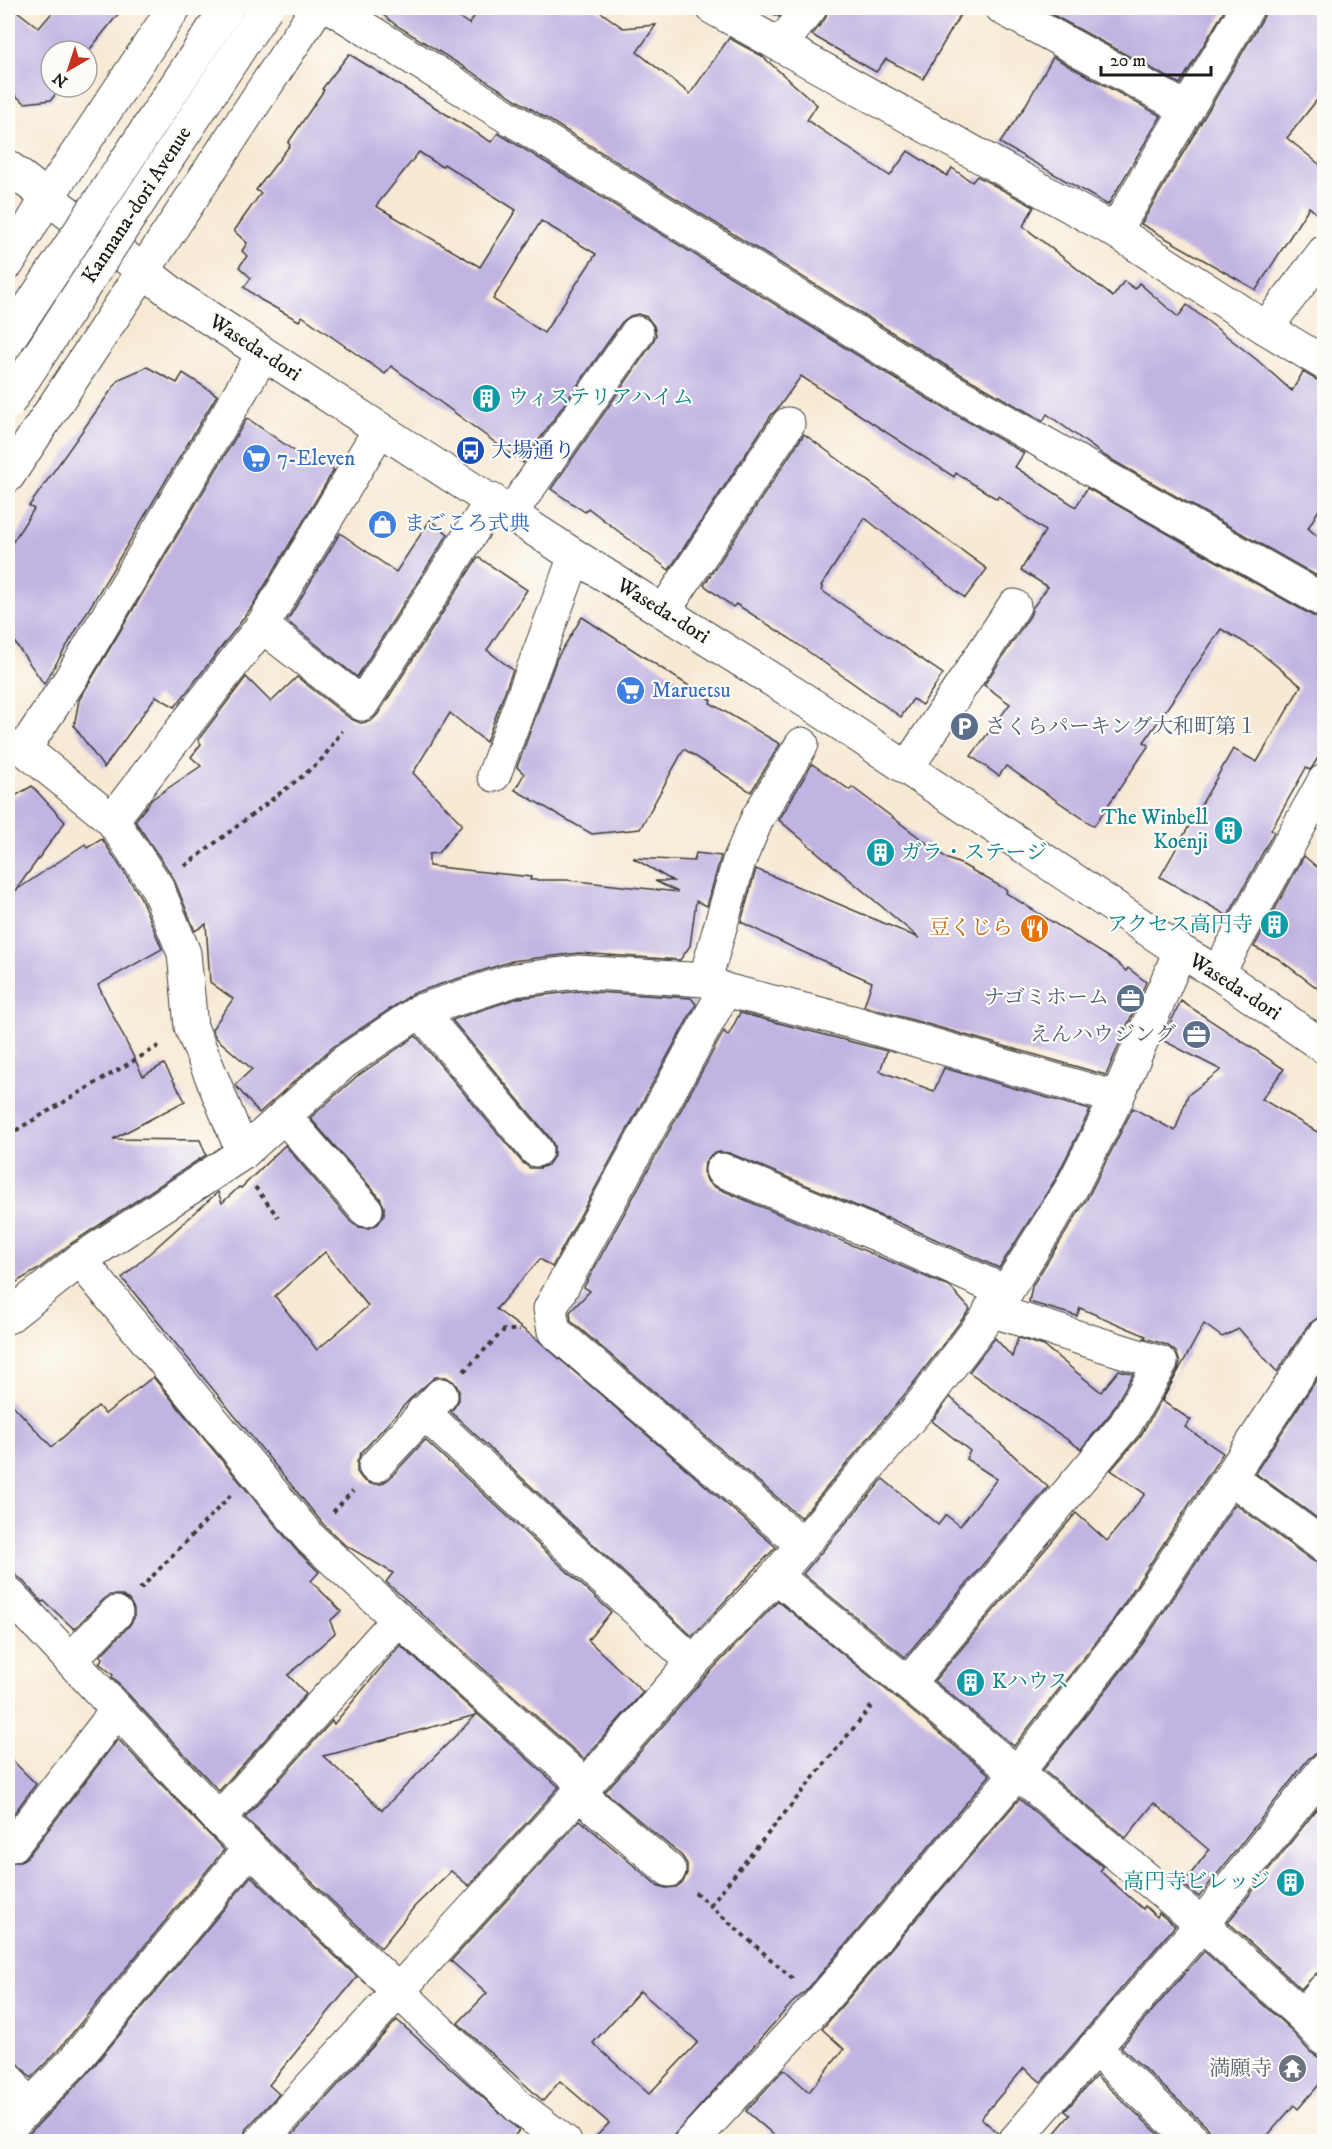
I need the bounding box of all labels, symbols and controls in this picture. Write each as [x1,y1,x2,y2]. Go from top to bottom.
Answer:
north arrow [39,39,99,99]
scale bar [1101,39,1210,77]
text: 20 m [1110,50,1146,72]
text: N [49,68,72,92]
street label: Kannana-dori Avenue [77,121,198,288]
street label: Waseda-dori [203,308,306,387]
building icon: ウィステリアハイム [471,382,503,414]
place label: ウィステリアハイム [508,385,694,411]
bus stop icon: 大場通り [454,435,486,467]
place label: 大場通り [491,438,575,464]
supermarket icon: 7-Eleven [240,443,272,475]
place label: 7-Eleven [277,446,355,472]
shop icon: まごころ式典 [367,508,399,540]
place label: まごころ式典 [404,511,530,537]
street label: Waseda-dori [611,572,714,650]
supermarket icon: Maruetsu [615,675,647,707]
place label: Maruetsu [652,678,731,704]
parking icon: さくらパーキング大和町第１ [948,711,980,743]
place label: さくらパーキング大和町第１ [985,714,1257,740]
place label: The Winbell Koenji [1101,805,1209,855]
building icon: The Winbell Koenji [1213,814,1245,846]
building icon: ガラ・ステージ [864,837,896,869]
place label: ガラ・ステージ [901,840,1047,866]
building icon: アクセス高円寺 [1258,909,1290,941]
restaurant icon: 豆くじら [1018,912,1050,944]
place label: アクセス高円寺 [1107,912,1253,938]
place label: 豆くじら [929,915,1013,941]
street label: Waseda-dori [1183,947,1286,1026]
office icon: ナゴミホーム [1114,982,1146,1014]
place label: ナゴミホーム [984,985,1109,1011]
office icon: えんハウジング [1181,1019,1213,1051]
place label: えんハウジング [1030,1022,1176,1048]
building icon: Kハウス [955,1666,987,1698]
place label: Kハウス [992,1669,1069,1695]
building icon: 高円寺ビレッジ [1275,1866,1307,1898]
place label: 高円寺ビレッジ [1123,1869,1270,1895]
temple icon: 満願寺 [1277,2053,1309,2085]
place label: 満願寺 [1209,2056,1272,2082]

